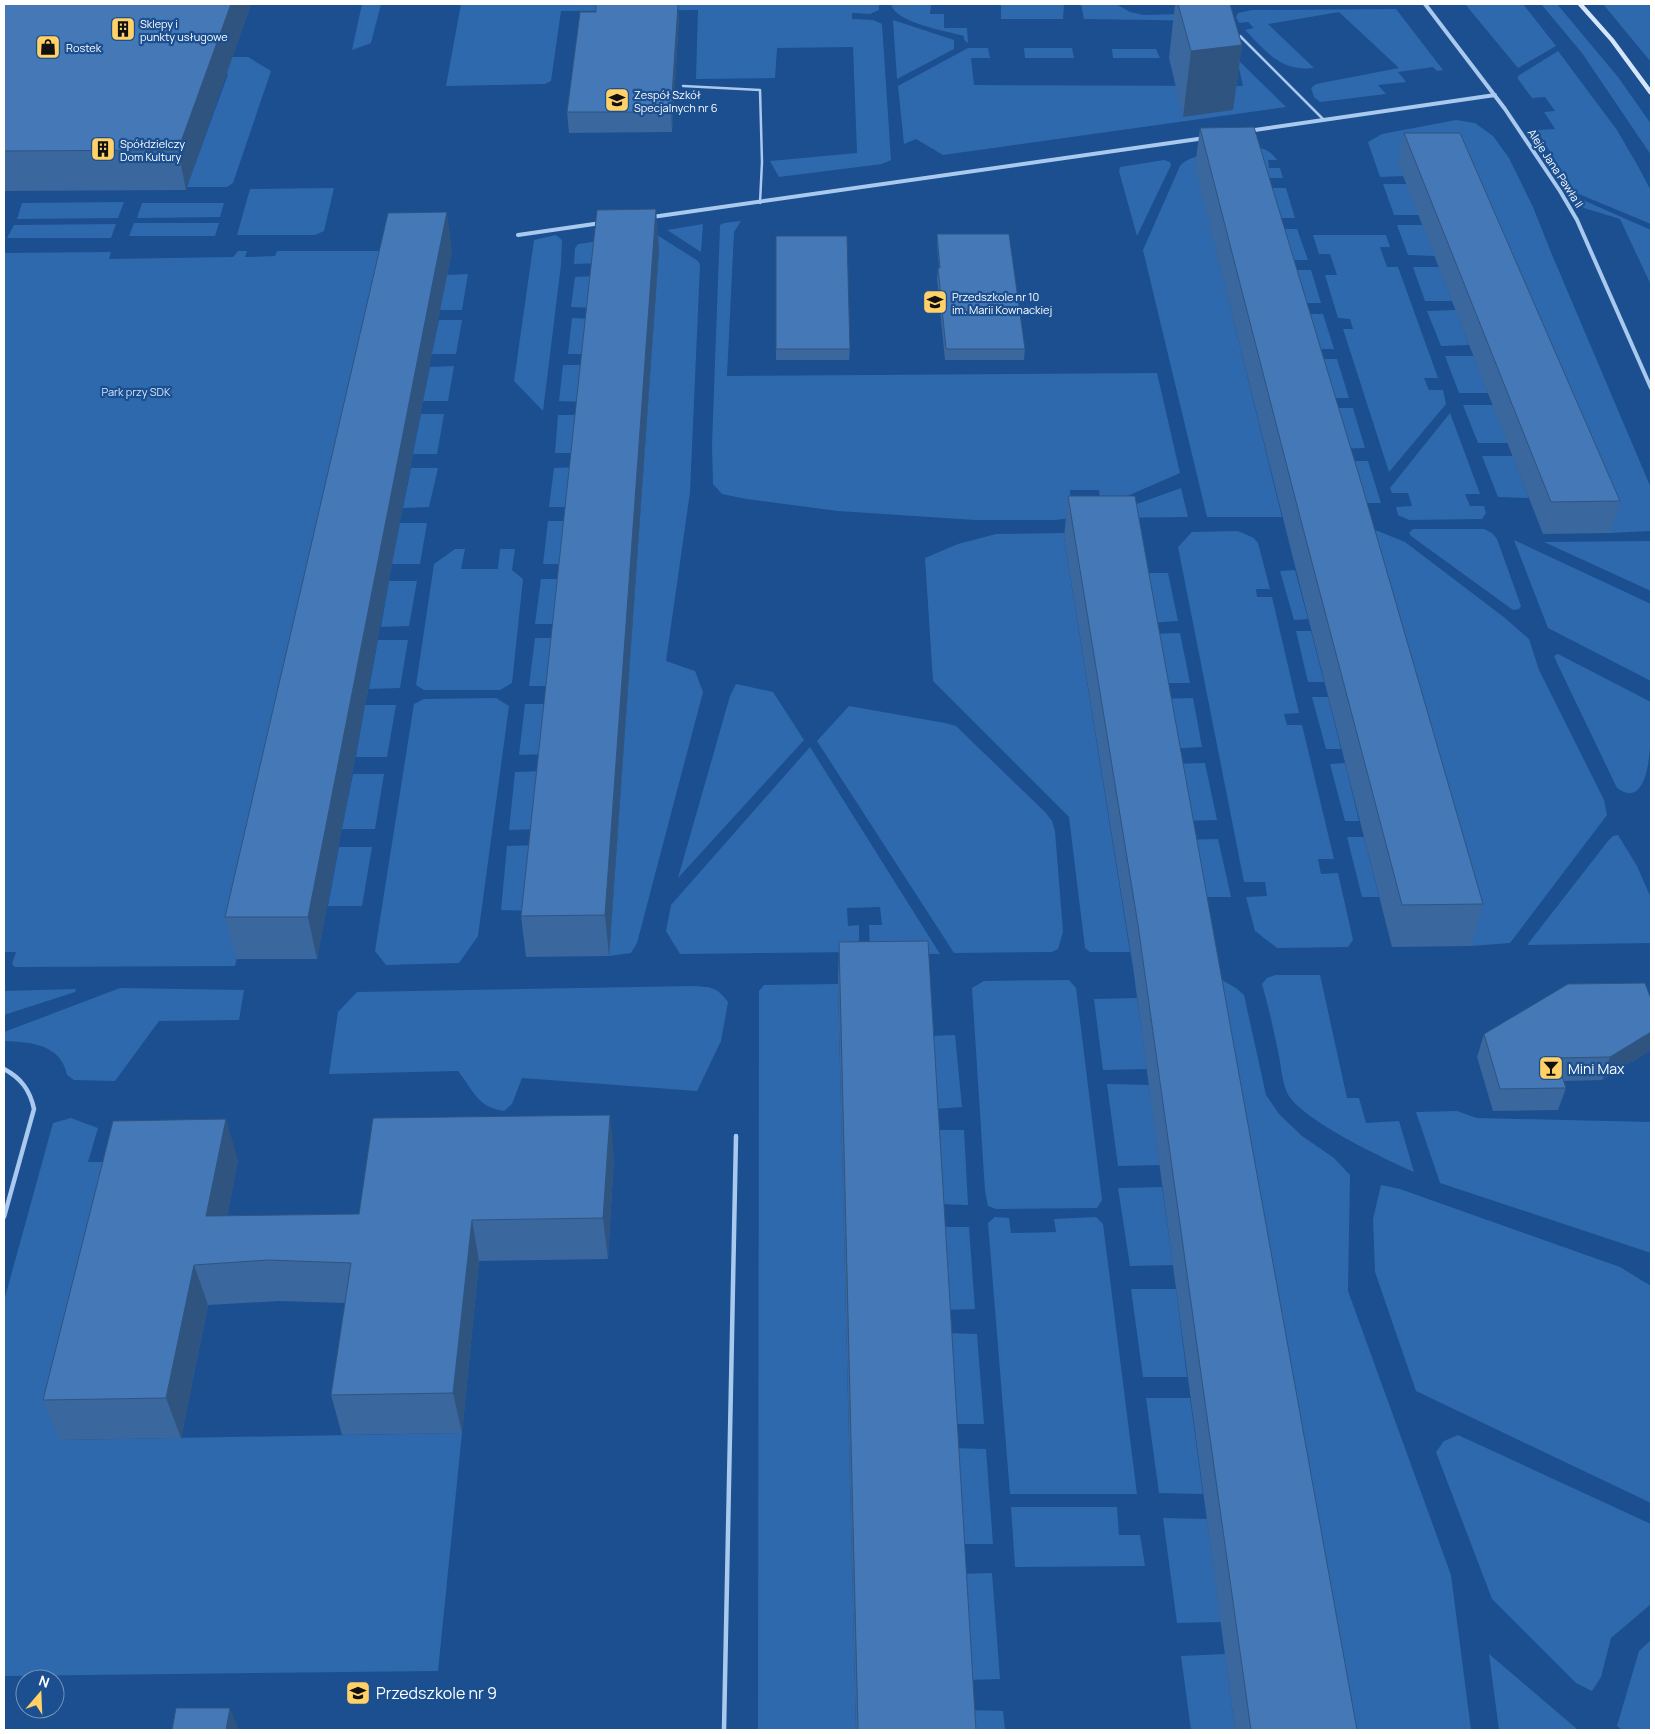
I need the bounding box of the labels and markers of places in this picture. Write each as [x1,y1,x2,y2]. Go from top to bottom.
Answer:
building icon: Sklepy i punkty usługowe [110,16,136,42]
place label: Sklepy i punkty usługowe [140,16,228,44]
shop icon: Rostek [35,34,61,60]
place label: Rostek [66,40,102,55]
school or university icon: Zespół Szkół Specjalnych nr 6 [604,87,630,113]
place label: Zespół Szkół Specjalnych nr 6 [634,87,718,115]
building icon: Spółdzielczy Dom Kultury [90,136,116,162]
place label: Spółdzielczy Dom Kultury [120,136,185,164]
school or university icon: Przedszkole nr 10 im. Marii Kownackiej [922,289,948,315]
place label: Przedszkole nr 10 im. Marii Kownackiej [952,289,1052,317]
bar icon: Mini Max [1538,1055,1564,1081]
place label: Mini Max [1568,1059,1625,1078]
school or university icon: Przedszkole nr 9 [345,1680,371,1706]
place label: Przedszkole nr 9 [376,1682,497,1704]

